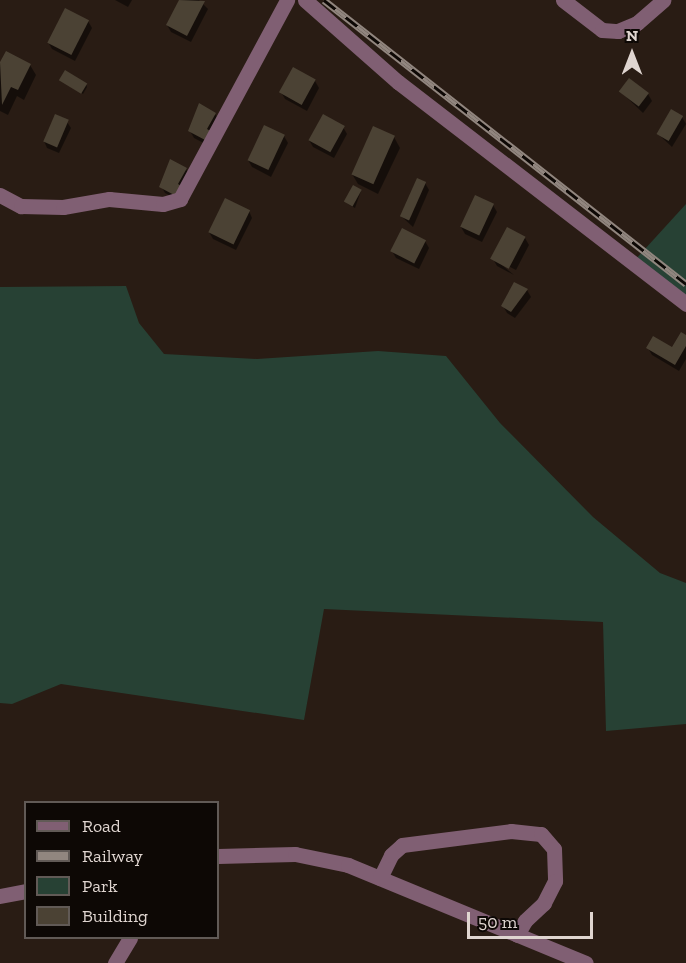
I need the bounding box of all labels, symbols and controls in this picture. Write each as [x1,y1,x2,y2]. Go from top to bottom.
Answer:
north arrow [602,24,662,84]
text: N [626,26,638,45]
legend [24,801,219,939]
text: Road [82,815,121,837]
text: Railway [82,845,143,867]
text: Park [82,875,118,897]
scale bar [470,900,596,938]
text: Building [82,905,148,927]
text: 50 m [478,911,517,933]

